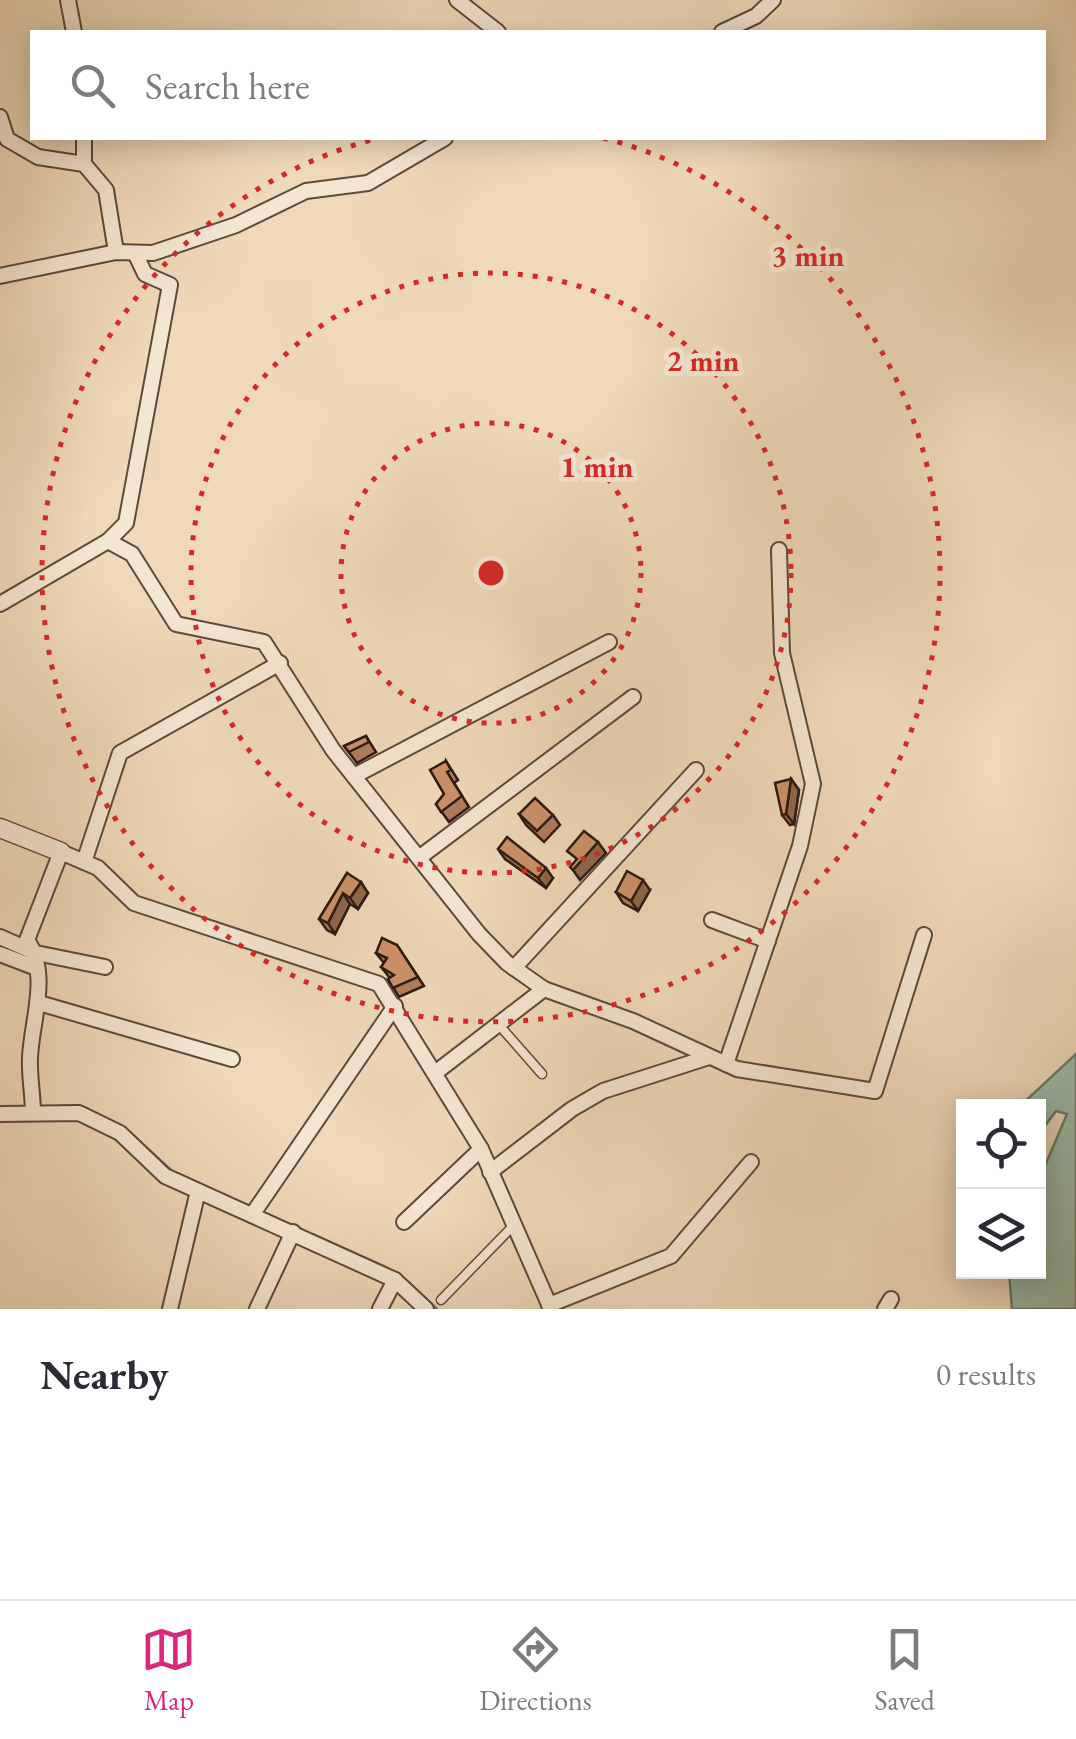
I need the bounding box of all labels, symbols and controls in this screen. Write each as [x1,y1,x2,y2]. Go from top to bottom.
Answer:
search box [30,30,1046,140]
icon: search [65,58,120,113]
text: Search here [145,61,310,110]
text: 3 min [771,236,845,275]
text: 2 min [666,341,740,380]
text: 1 min [560,447,634,486]
centre of rings [473,555,509,591]
map controls [956,1099,1046,1279]
button: locate [956,1099,1046,1189]
button: layers [956,1189,1046,1279]
text: Nearby [40,1347,169,1402]
text: 0 results [936,1353,1036,1395]
tab: Map [141,1622,196,1718]
tab: Directions [479,1622,592,1718]
tab: Saved [875,1622,935,1718]

